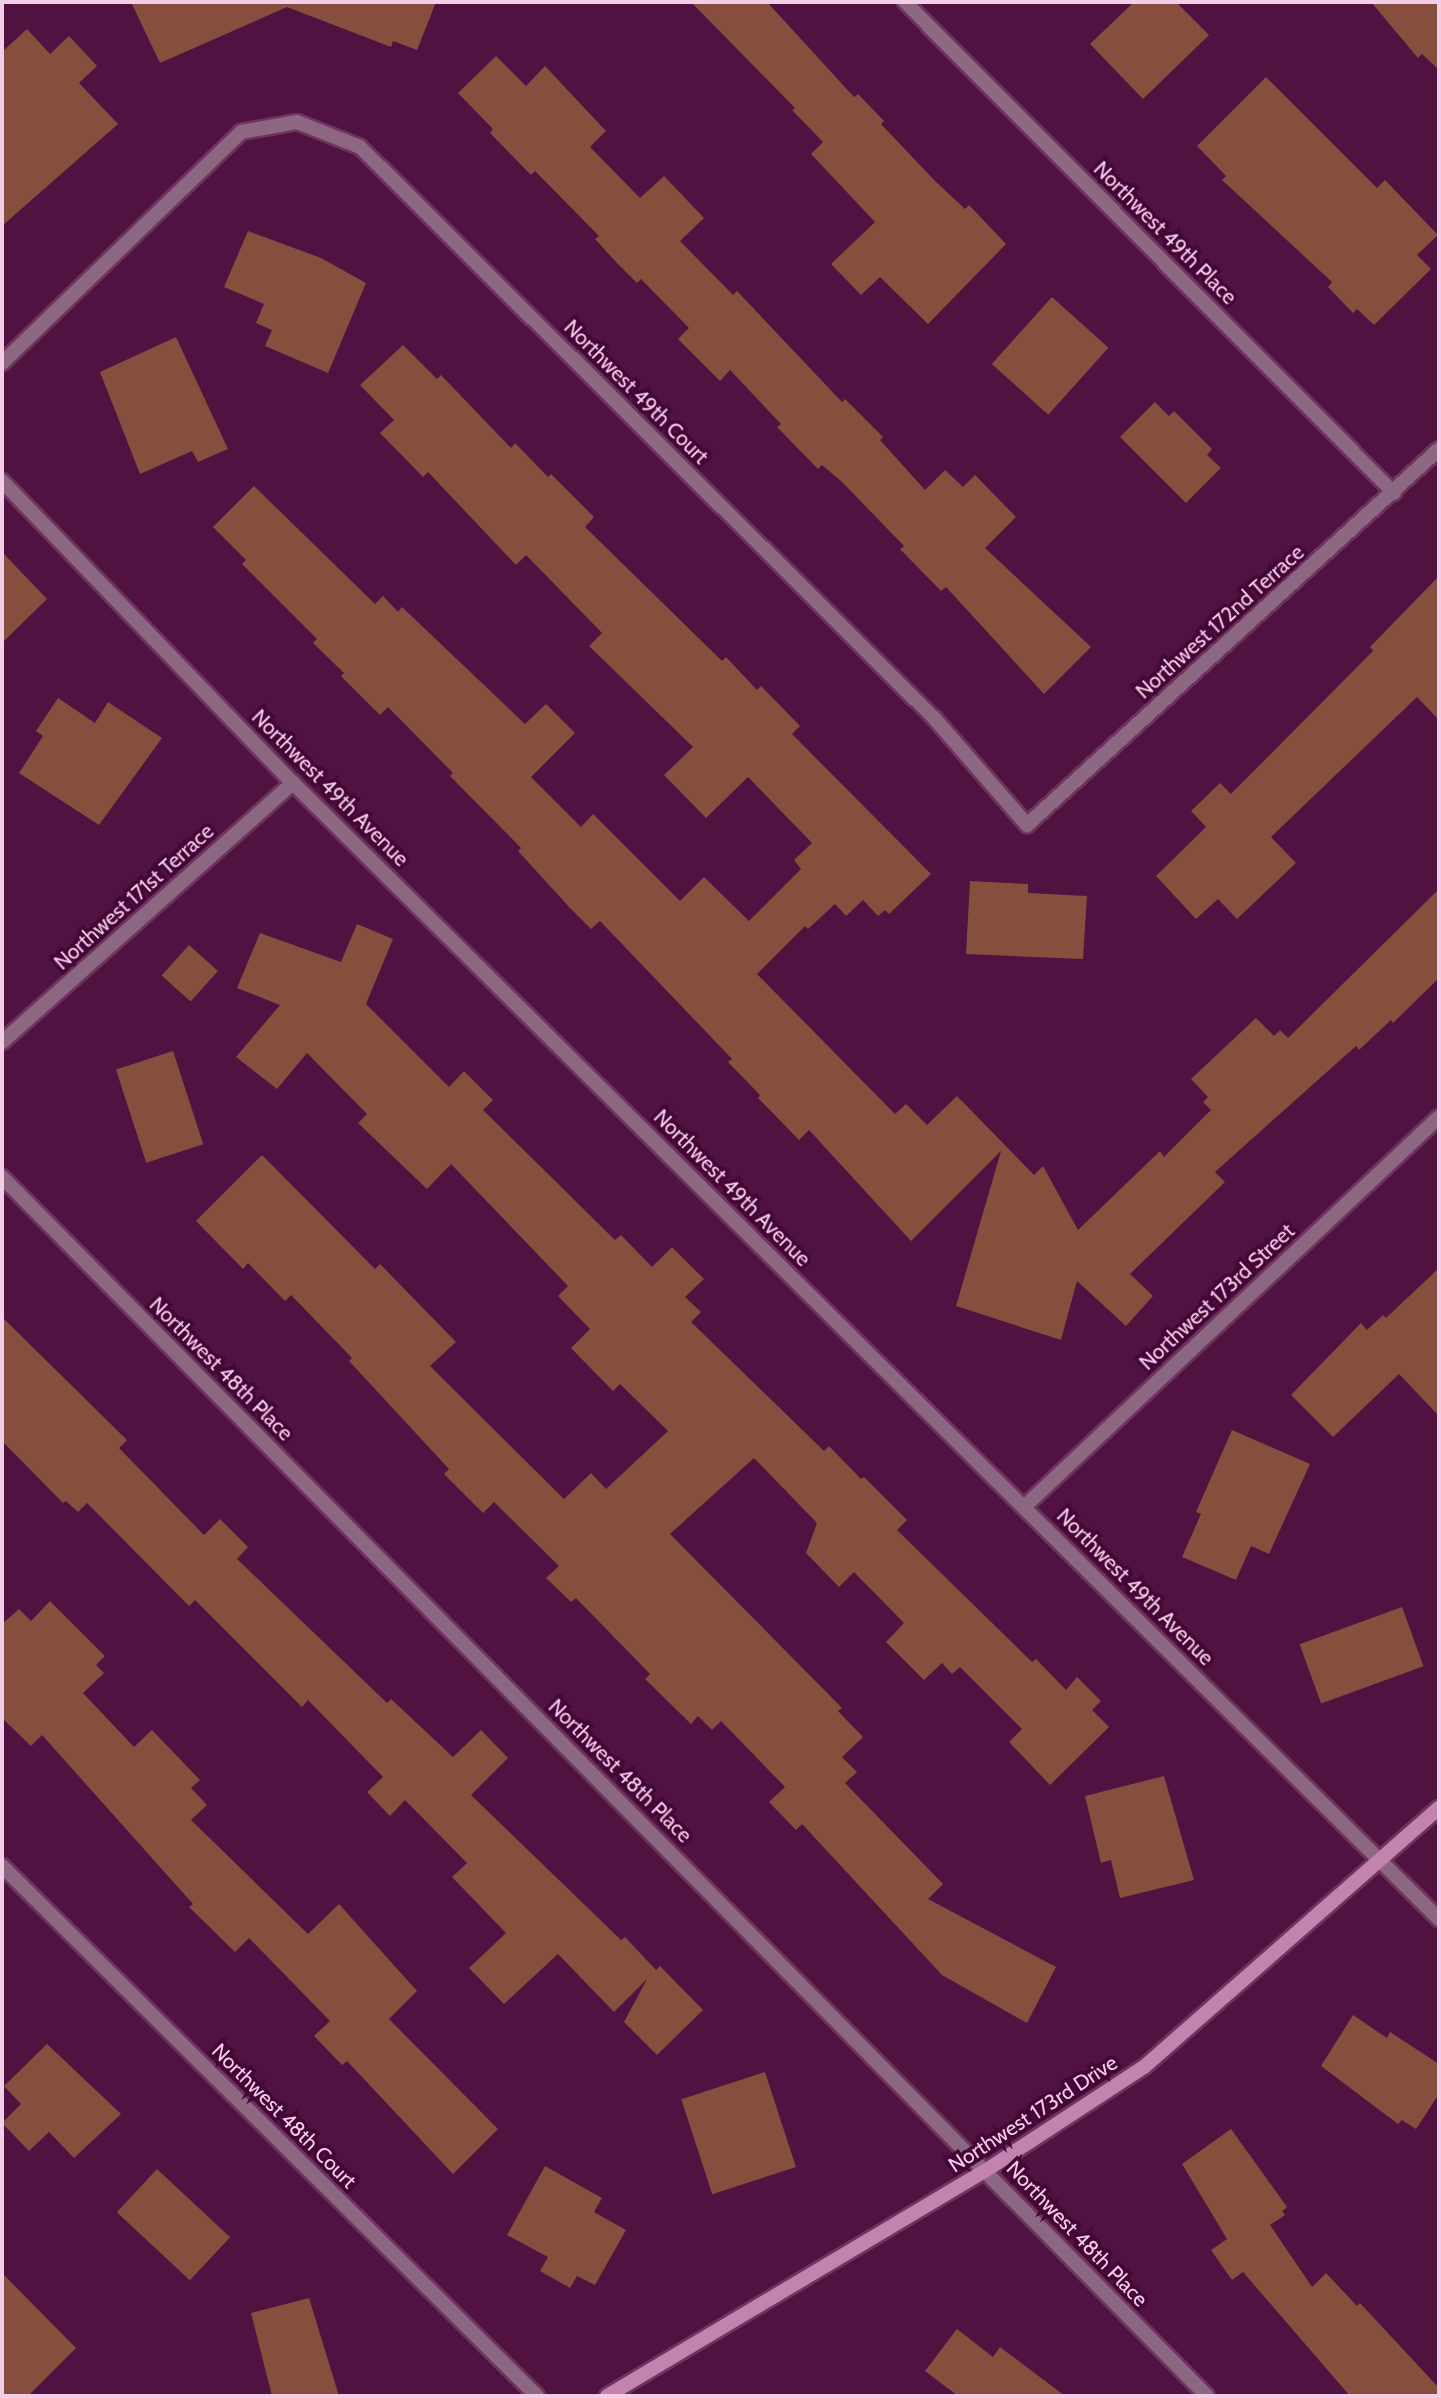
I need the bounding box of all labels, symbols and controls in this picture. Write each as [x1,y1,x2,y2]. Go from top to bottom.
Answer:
street label: Northwest 49th Place [1088,156,1242,310]
street label: Northwest 49th Court [559,315,713,469]
street label: Northwest 172nd Terrace [1131,540,1309,704]
street label: Northwest 49th Avenue [246,704,414,872]
street label: Northwest 171st Terrace [49,819,219,975]
street label: Northwest 49th Avenue [648,1104,816,1272]
street label: Northwest 173rd Street [1134,1219,1300,1375]
street label: Northwest 48th Place [144,1292,298,1446]
street label: Northwest 49th Avenue [1051,1503,1219,1671]
street label: Northwest 48th Place [543,1694,697,1848]
street label: Northwest 48th Court [206,2038,362,2194]
street label: Northwest 173rd Drive [944,2050,1122,2178]
street label: Northwest 48th Place [1001,2156,1153,2312]

